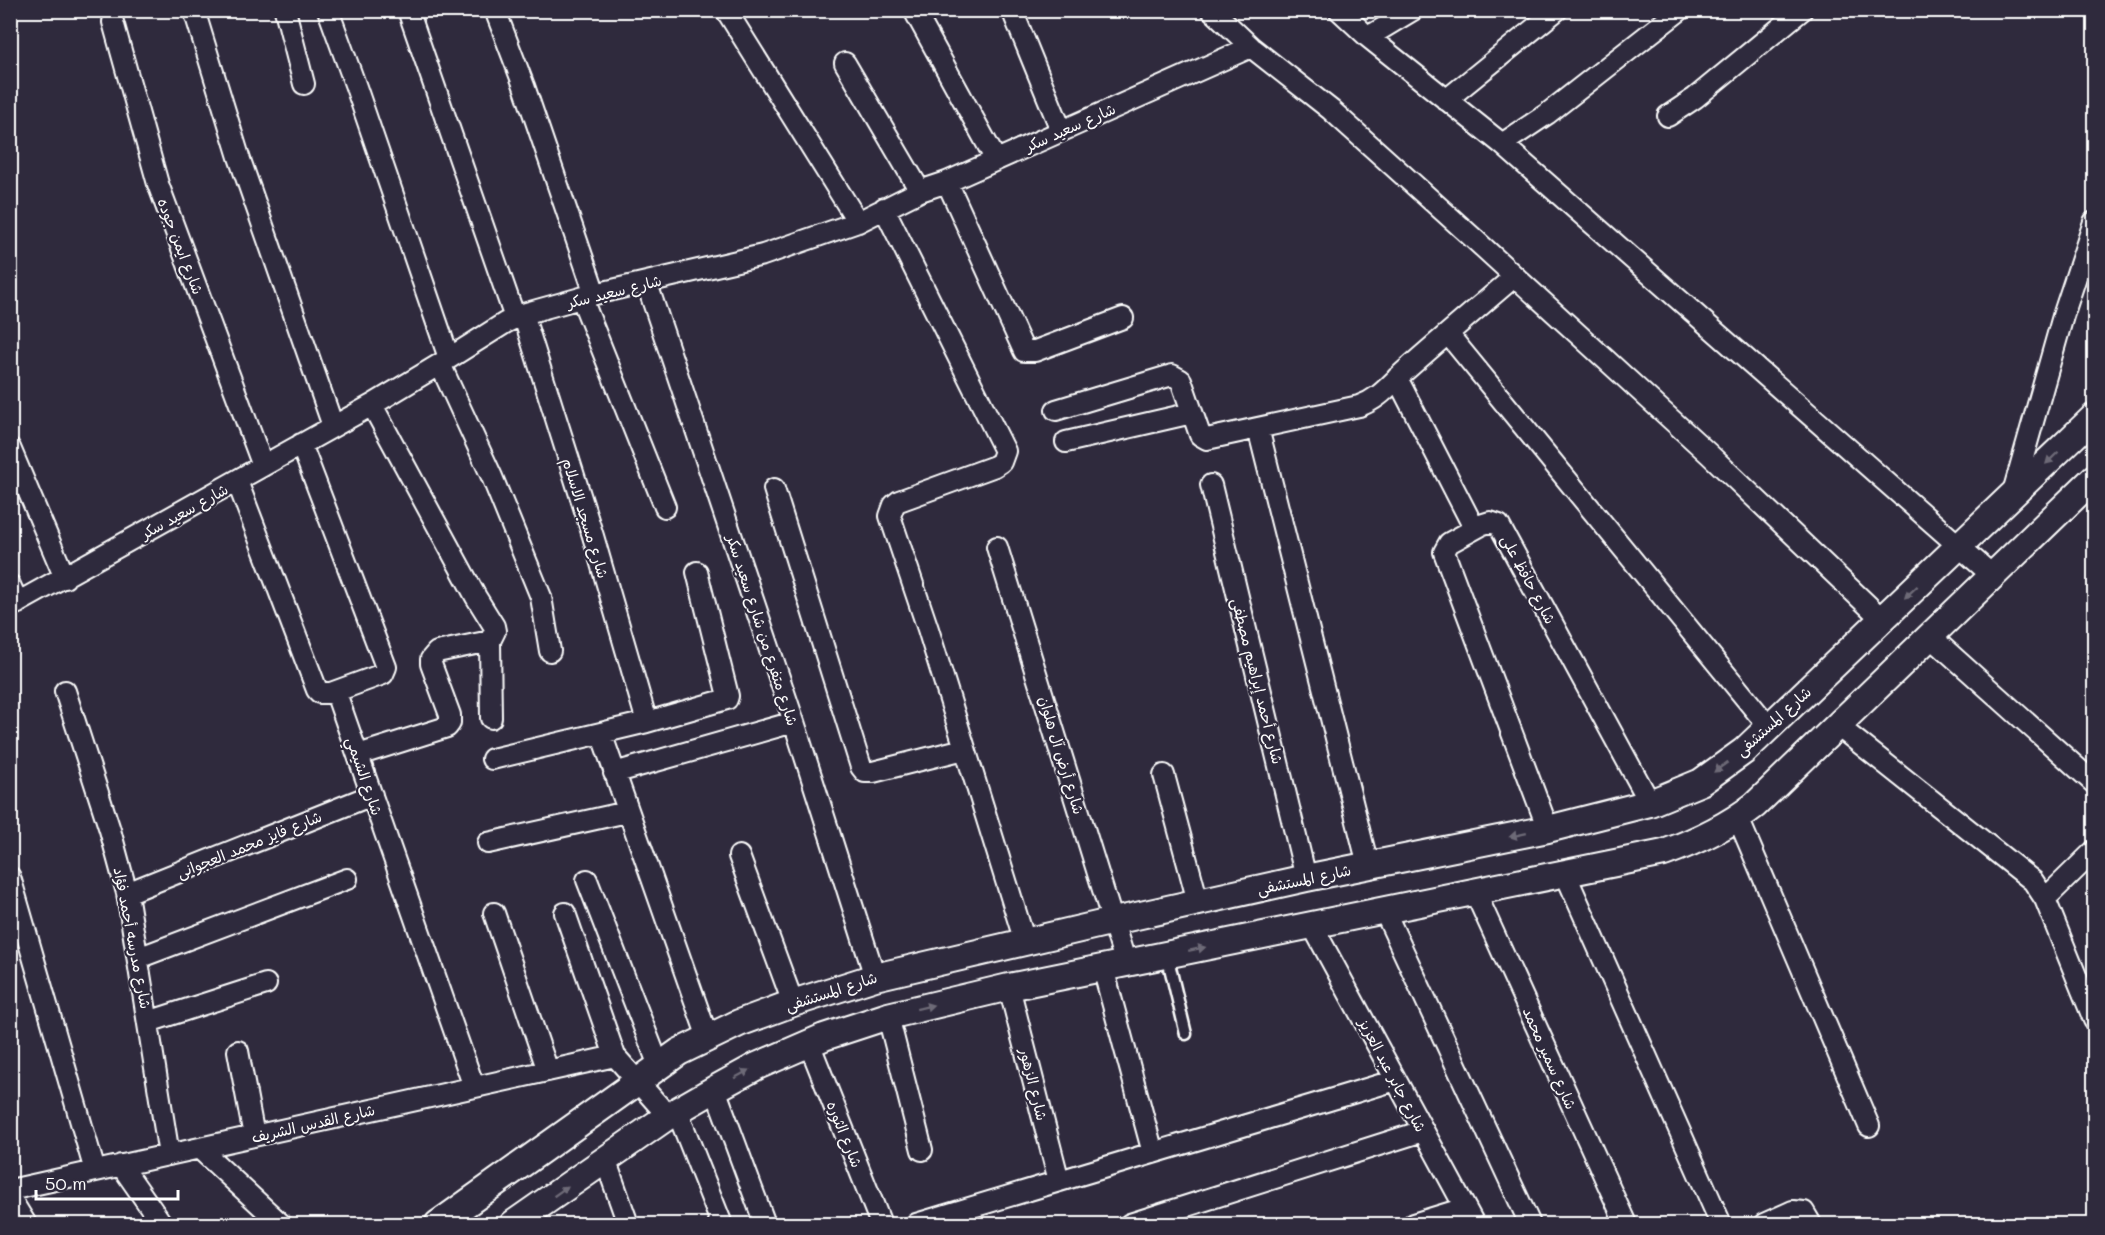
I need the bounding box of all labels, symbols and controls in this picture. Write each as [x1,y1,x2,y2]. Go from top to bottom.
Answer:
street label: شارع سعيد سكر [1020,98,1119,158]
street label: شارع ايمن جوده [153,195,209,297]
street label: شارع سعيد سكر [563,270,664,314]
one-way arrow [2046,450,2060,464]
street label: شارع مسجد الاسلام [556,455,614,581]
street label: شارع سعيد سكر [135,479,232,545]
street label: شارع متفرع من شارع سعيد سكر [721,530,803,728]
street label: شارع حافظ على [1496,531,1561,628]
one-way arrow [1904,585,1919,598]
street label: شارع أحمد إبراهيم مصطفى [1225,596,1288,767]
street label: شارع المستشفى [1731,682,1816,761]
street label: شارع أرض آل هلوان [1034,694,1089,817]
street label: شارع الشيمي [338,734,388,819]
one-way arrow [1714,761,1730,773]
street label: شارع فايز محمد العجوانى [174,806,325,883]
one-way arrow [1509,831,1528,840]
street label: شارع المستشفى [1255,859,1353,900]
street label: شارع مدرسه أحمد فؤاد [108,866,157,1011]
one-way arrow [1188,944,1207,953]
street label: شارع المستشفى [783,967,880,1016]
one-way arrow [915,1001,934,1011]
street label: شارع سمير محمد [1518,1004,1581,1113]
street label: شارع جابر عبد العزيز [1353,1013,1431,1136]
street label: شارع الزهور [1014,1045,1053,1123]
one-way arrow [734,1069,751,1079]
street label: شارع الثوره [822,1098,867,1171]
street label: شارع القدس الشريف [249,1099,377,1148]
scale bar [36,1163,178,1201]
text: 50 m [45,1171,87,1195]
one-way arrow [553,1185,568,1197]

